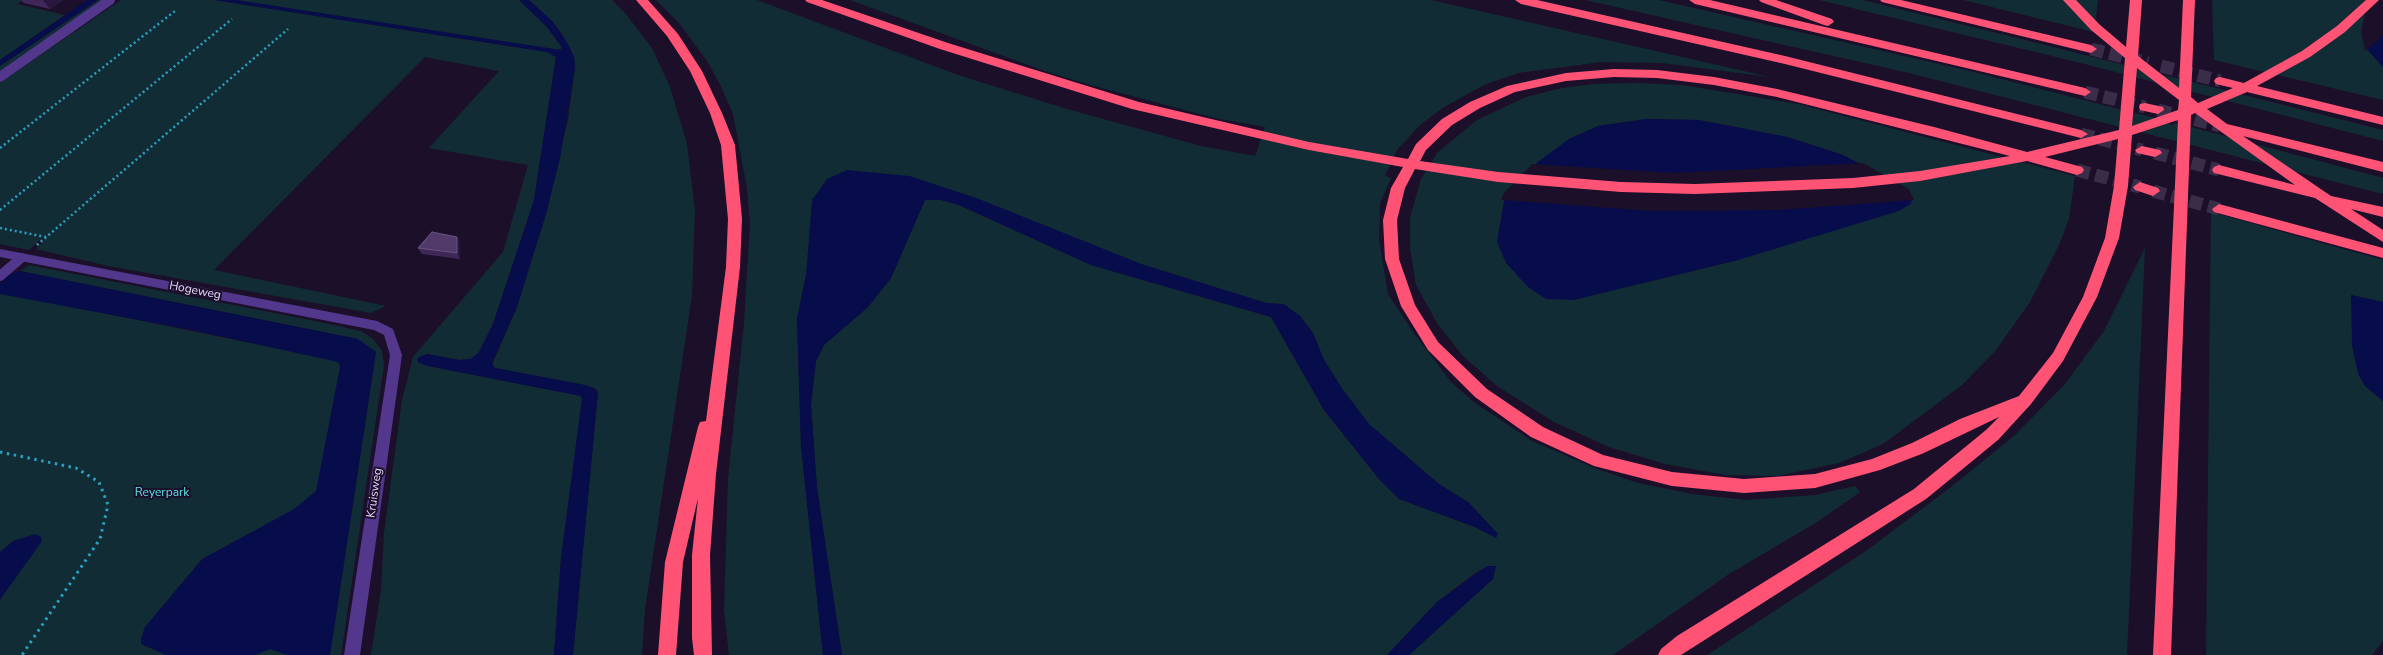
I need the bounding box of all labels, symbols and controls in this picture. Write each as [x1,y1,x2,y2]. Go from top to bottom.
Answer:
street label: Hogeweg [168,279,222,303]
street label: Kruisweg [364,467,386,519]
park label: Reyerpark [135,486,189,500]

